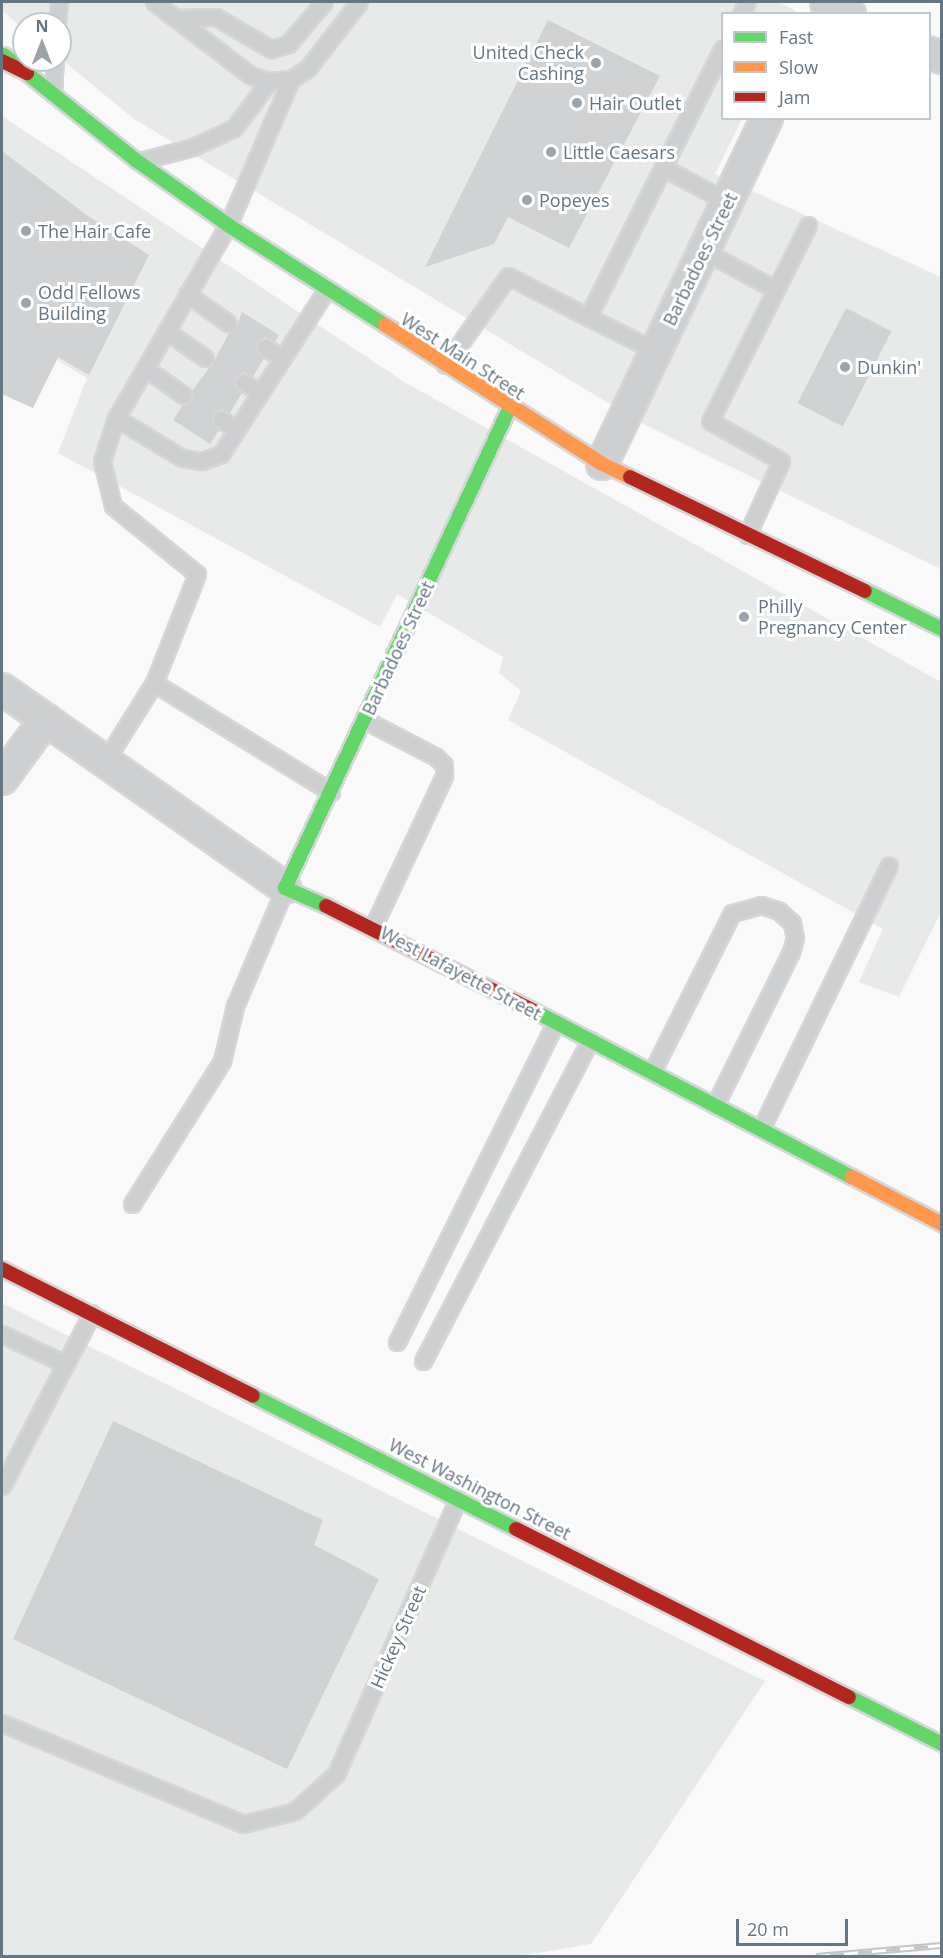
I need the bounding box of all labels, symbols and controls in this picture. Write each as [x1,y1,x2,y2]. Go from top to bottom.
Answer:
north arrow [12,12,72,72]
legend [721,12,931,120]
text: N [35,15,49,37]
text: Fast [779,25,813,49]
place label: United Check Cashing [473,42,584,84]
text: Slow [779,55,818,79]
marker: United Check Cashing [589,56,603,70]
text: Jam [779,85,811,109]
place label: Hair Outlet [589,92,681,114]
marker: Hair Outlet [570,96,584,110]
place label: Little Caesars [563,141,675,163]
marker: Little Caesars [544,145,558,159]
place label: Popeyes [539,189,609,211]
street label: Barbadoes Street [658,189,742,329]
marker: Popeyes [520,193,534,207]
place label: The Hair Cafe [38,220,151,242]
marker: The Hair Cafe [19,224,33,238]
place label: Odd Fellows Building [38,282,141,324]
marker: Odd Fellows Building [19,296,33,310]
street label: West Main Street [397,308,529,404]
place label: Dunkin' [857,356,921,378]
marker: Dunkin' [838,360,852,374]
street label: Barbadoes Street [357,578,439,718]
place label: Philly Pregnancy Center [758,596,907,638]
marker: Philly Pregnancy Center [735,608,753,626]
street label: West Lafayette Street [377,921,545,1025]
street label: West Washington Street [385,1434,575,1544]
street label: Hickey Street [366,1582,430,1692]
scale bar [739,1907,852,1945]
text: 20 m [747,1917,789,1941]

